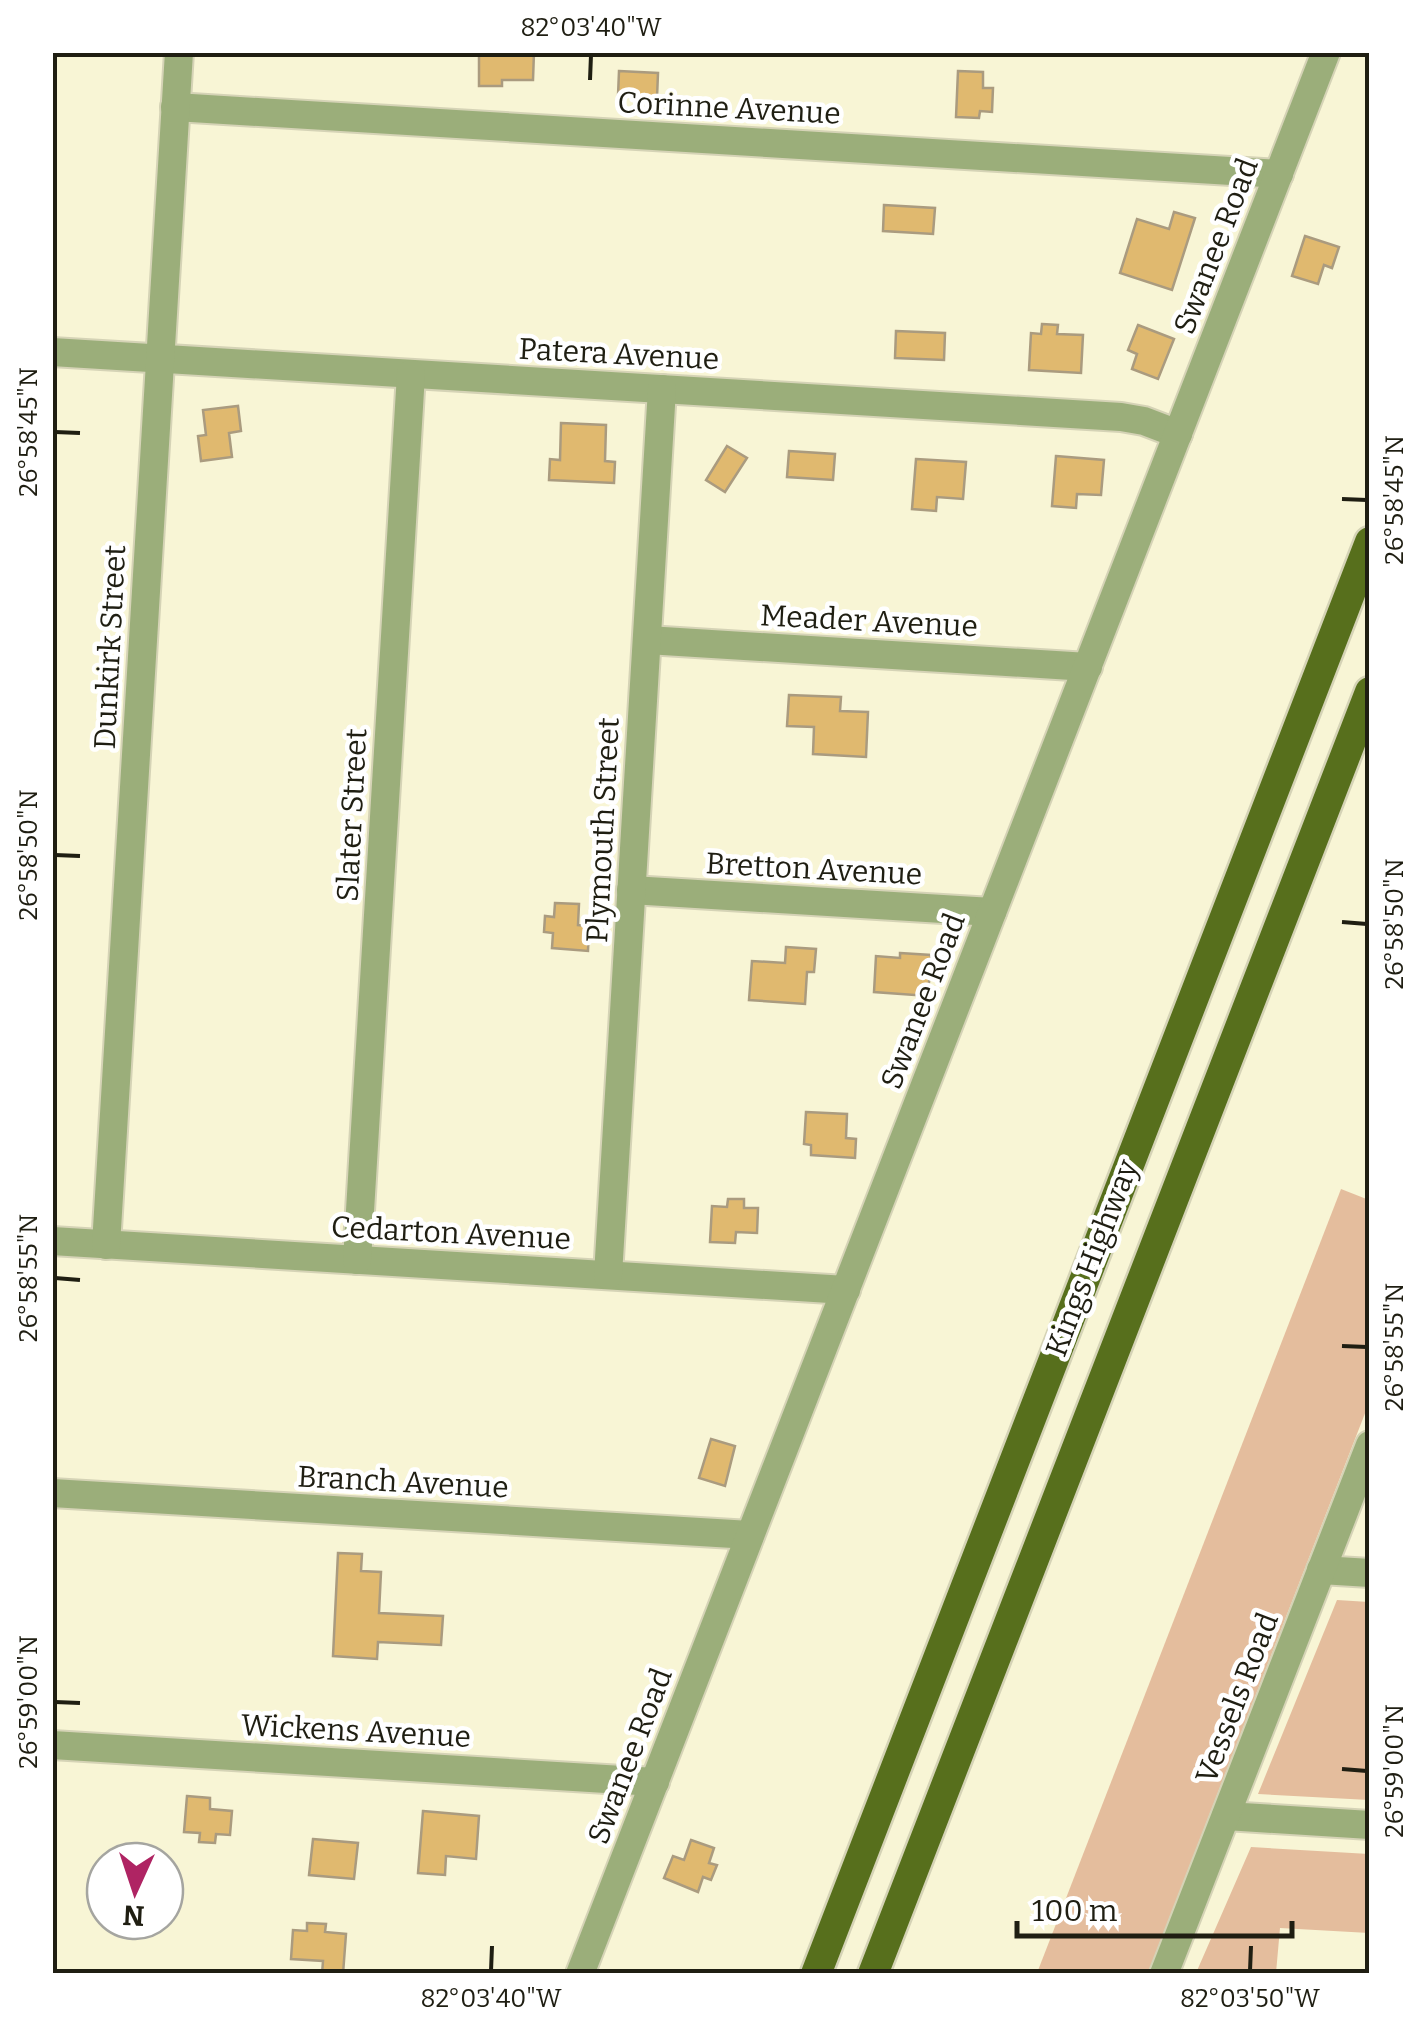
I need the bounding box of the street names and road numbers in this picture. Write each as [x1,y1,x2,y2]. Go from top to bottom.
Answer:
street label: Corinne Avenue [616,84,842,132]
street label: Swanee Road [1166,153,1266,339]
street label: Patera Avenue [518,331,720,377]
street label: Dunkirk Street [87,544,133,750]
street label: Meader Avenue [759,597,979,645]
street label: Plymouth Street [579,716,627,944]
street label: Slater Street [329,727,375,903]
street label: Bretton Avenue [705,845,923,893]
street label: Swanee Road [873,908,973,1094]
street label: Kings Highway [1038,1155,1146,1361]
street label: Cedarton Avenue [330,1209,572,1257]
street label: Branch Avenue [296,1458,510,1506]
street label: Vessels Road [1188,1608,1286,1788]
street label: Swanee Road [580,1663,680,1849]
street label: Wickens Avenue [240,1707,472,1755]

